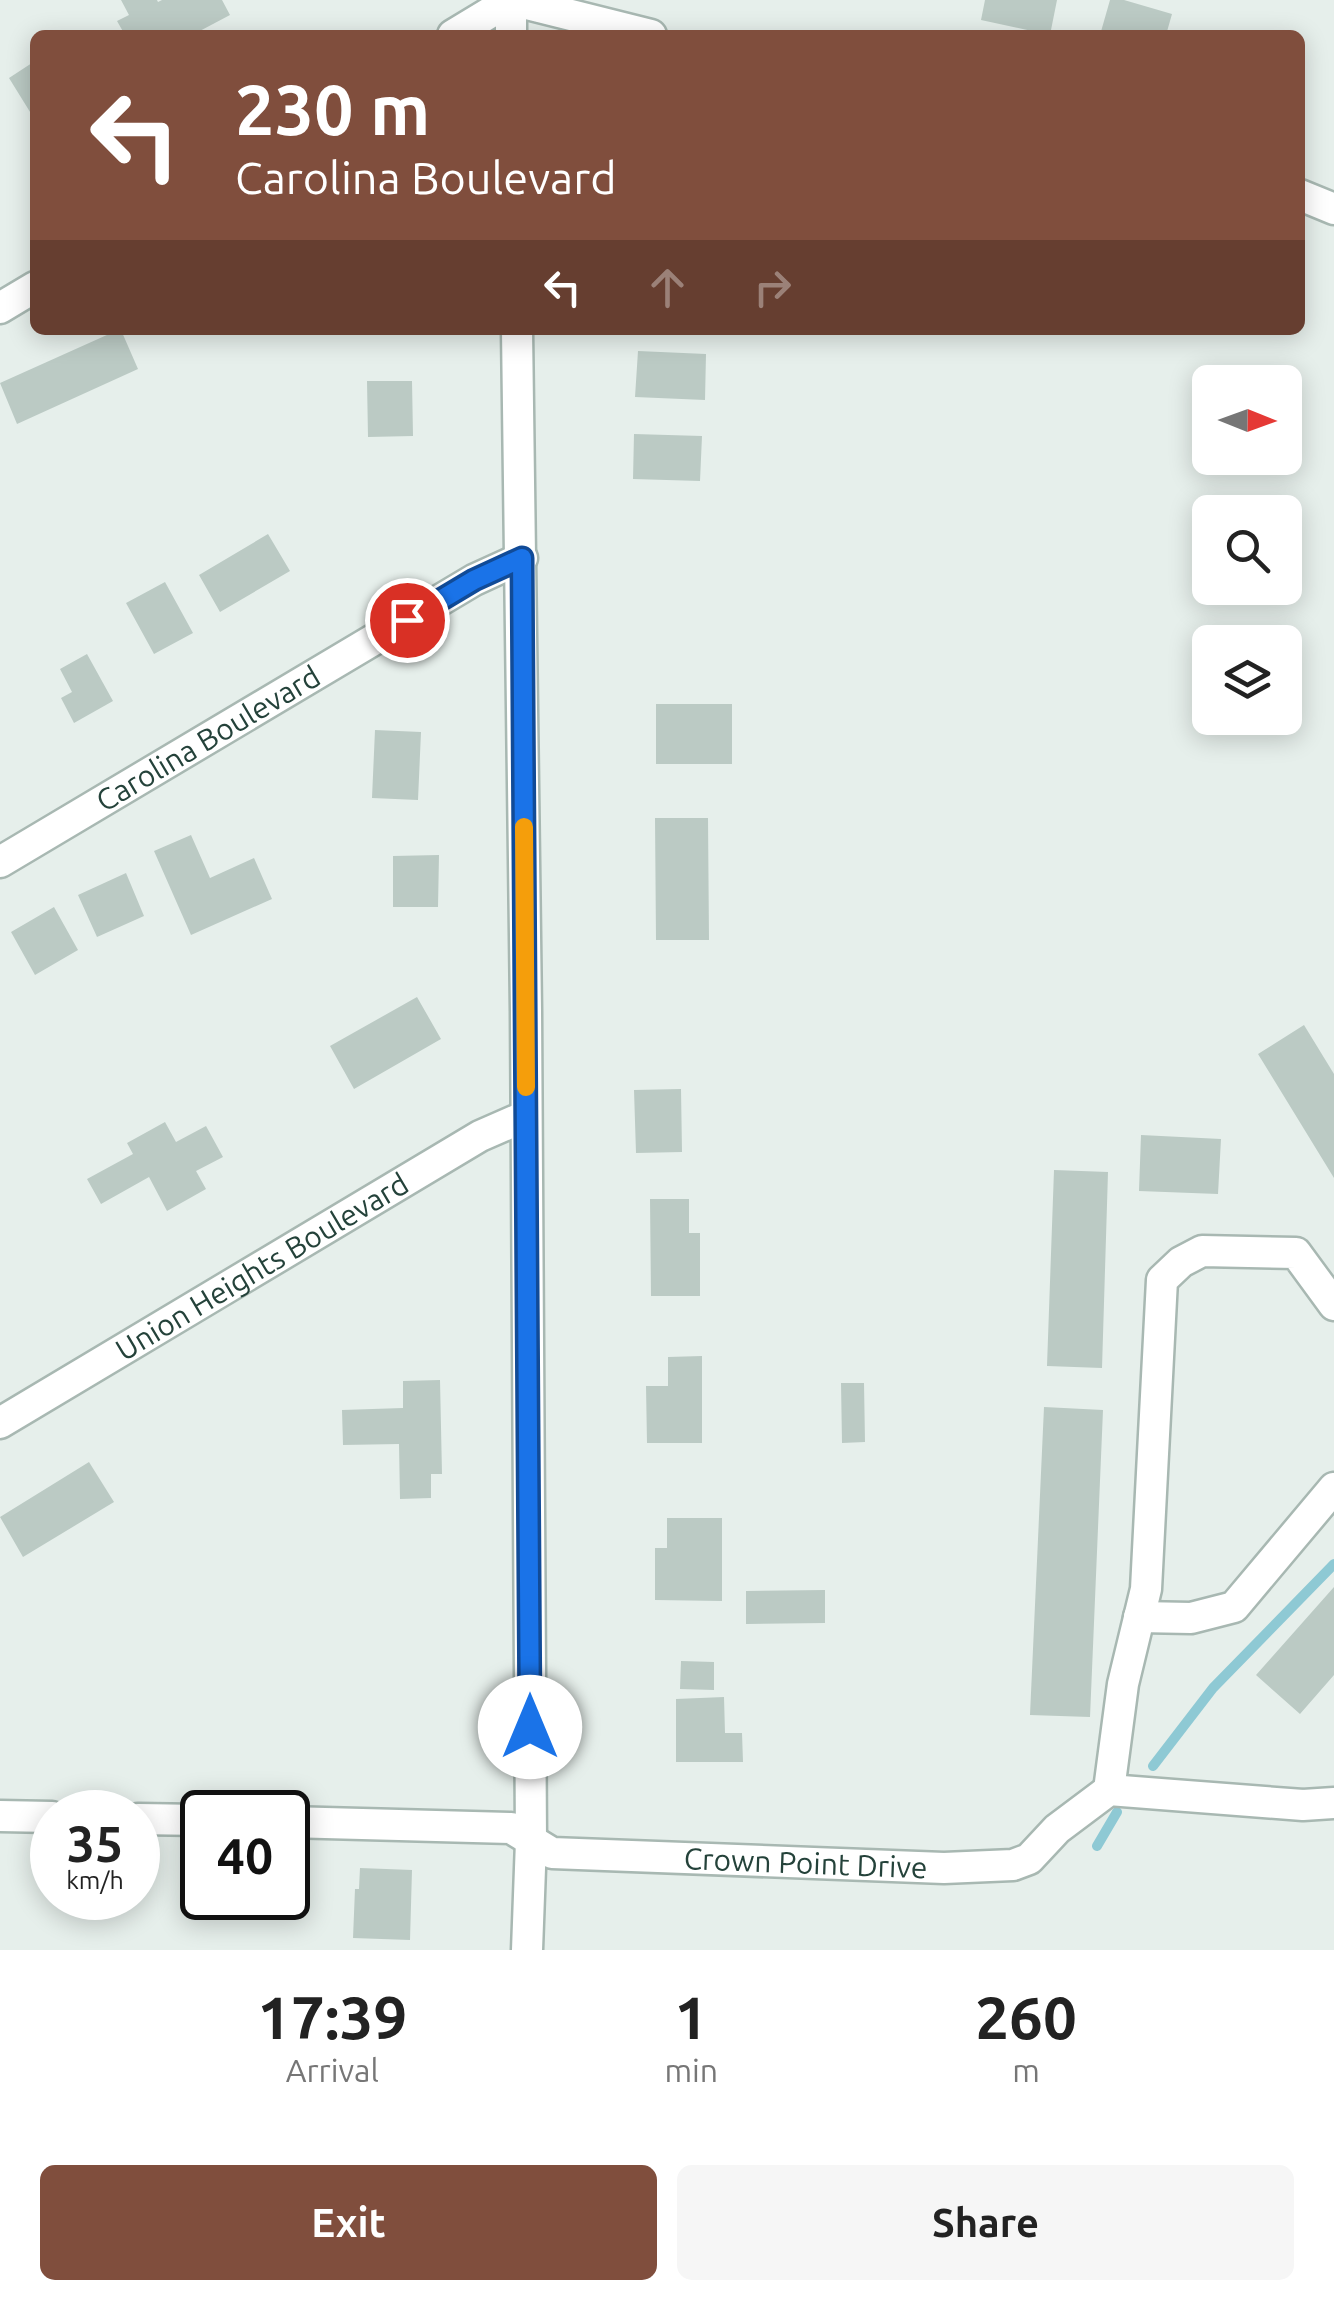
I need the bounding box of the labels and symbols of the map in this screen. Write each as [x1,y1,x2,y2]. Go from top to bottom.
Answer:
north arrow [1192,365,1302,475]
pin [365,578,450,663]
street label: Carolina Boulevard [90,659,326,818]
street label: Union Heights Boulevard [109,1166,414,1367]
position arrow [478,1675,582,1779]
speed limit sign: 40 [180,1790,310,1920]
street label: Crown Point Drive [683,1841,928,1884]

